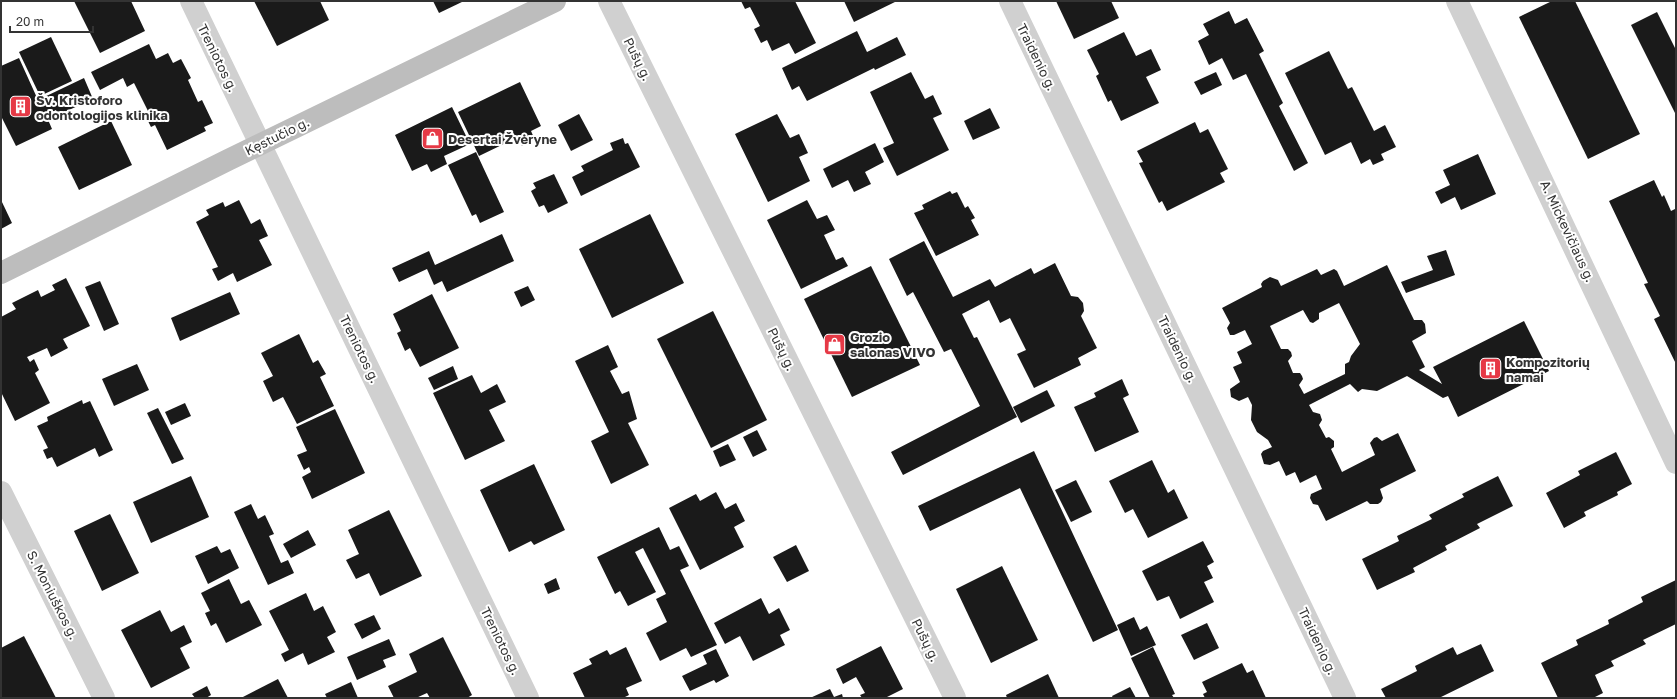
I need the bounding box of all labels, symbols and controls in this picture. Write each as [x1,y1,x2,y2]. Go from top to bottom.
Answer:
scale bar [10,8,93,34]
text: 20 m [16,14,44,29]
street label: Treniotos g. [195,21,241,95]
street label: Traidenio g. [1014,21,1060,93]
street label: Pušų g. [621,35,655,83]
place label: Šv. Kristoforo odontologijos klinika [36,92,168,123]
building icon: Šv. Kristoforo odontologijos klinika [8,94,34,120]
street label: Kęstučio g. [242,114,312,158]
shop icon: Desertai Žvėryne [419,126,445,152]
place label: Desertai Žvėryne [448,131,557,147]
street label: A. Mickevičiaus g. [1537,177,1599,285]
street label: Treniotos g. [337,312,383,386]
street label: Traidenio g. [1155,313,1201,385]
street label: Pušų g. [765,325,799,373]
place label: Grozio salonas VIVO [850,329,936,360]
shop icon: Grozio salonas VIVO [821,331,847,357]
place label: Kompozitorių namai [1506,354,1590,385]
building icon: Kompozitorių namai [1478,356,1504,382]
street label: S. Moniuškos g. [24,548,82,642]
street label: Treniotos g. [478,604,524,678]
street label: Traidenio g. [1295,605,1341,677]
street label: Pušų g. [909,616,943,664]

